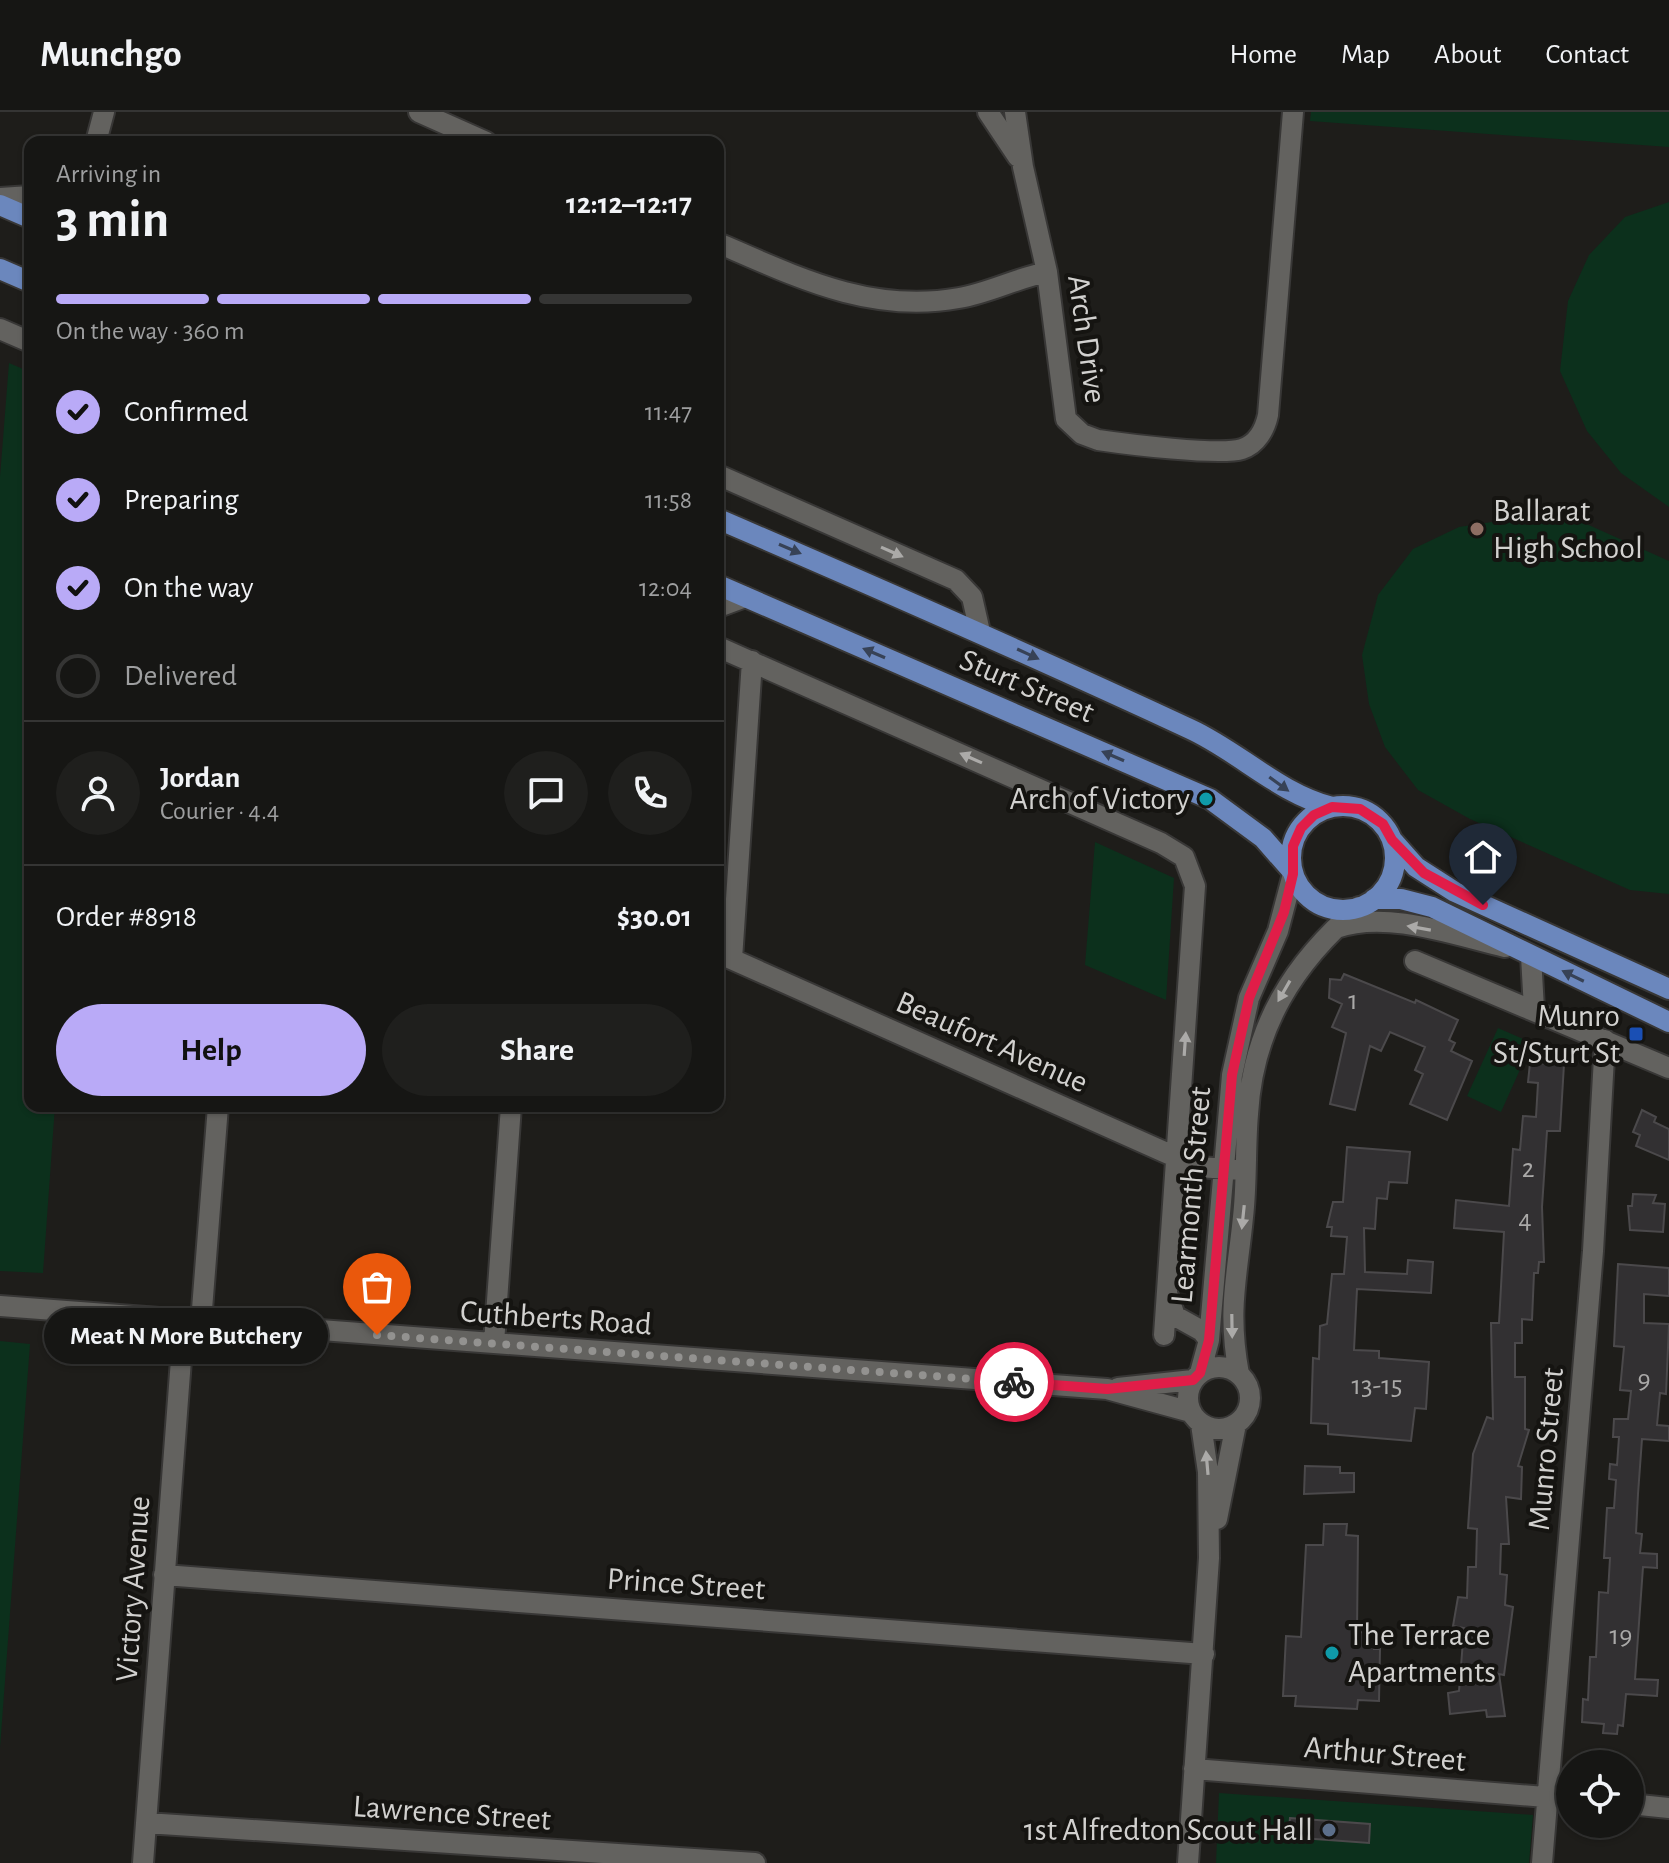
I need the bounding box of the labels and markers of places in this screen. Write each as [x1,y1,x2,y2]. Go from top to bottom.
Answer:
place label: Ballarat High School [1493,495,1643,564]
marker: Ballarat High School [1468,520,1486,538]
place label: Arch of Victory [1010,783,1190,815]
marker: Arch of Victory [1197,790,1215,808]
pin [1449,823,1517,905]
place label: Munro St/Sturt St [1493,1000,1620,1069]
marker: Munro St/Sturt St [1627,1025,1645,1043]
pin [343,1253,411,1335]
callout: Meat N More Butchery [45,1307,329,1363]
place label: The Terrace Apartments [1348,1619,1496,1688]
marker: The Terrace Apartments [1323,1644,1341,1662]
place label: 1st Alfredton Scout Hall [1024,1814,1313,1846]
marker: 1st Alfredton Scout Hall [1320,1821,1338,1839]

